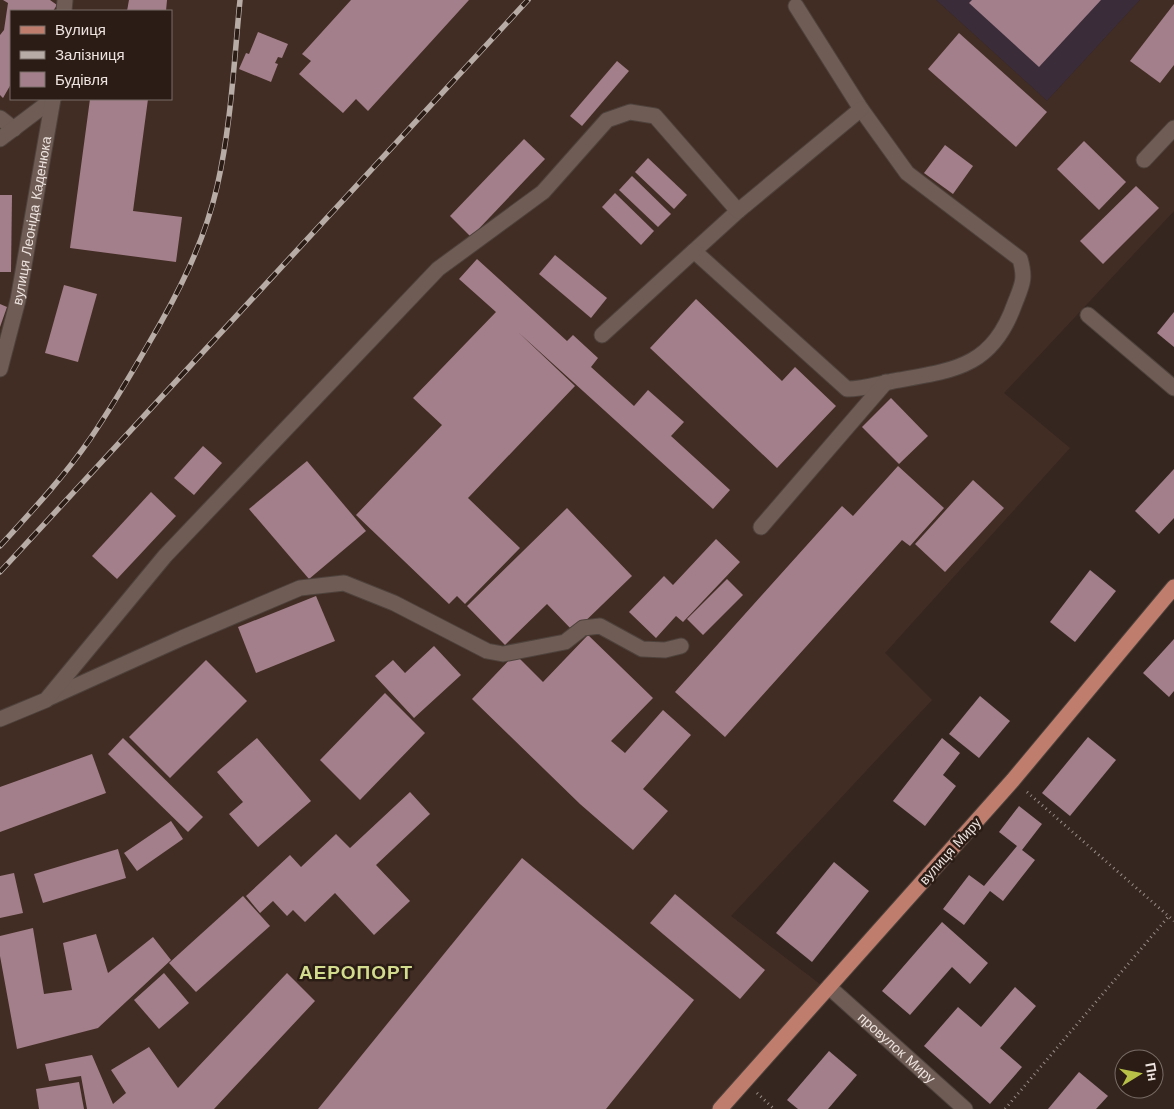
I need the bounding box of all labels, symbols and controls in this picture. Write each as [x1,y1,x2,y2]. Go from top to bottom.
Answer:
legend [10,10,172,100]
text: Вулиця [55,21,106,39]
text: Залізниця [55,46,125,64]
text: Будівля [55,71,108,89]
street label: вулиця Леоніда Каденюка [9,135,54,307]
street label: вулиця Миру [916,814,984,888]
district label: АЕРОПОРТ [299,961,413,984]
street label: провулок Миру [855,1009,939,1087]
north arrow [1114,1049,1164,1099]
text: Пн [1142,1061,1161,1082]

